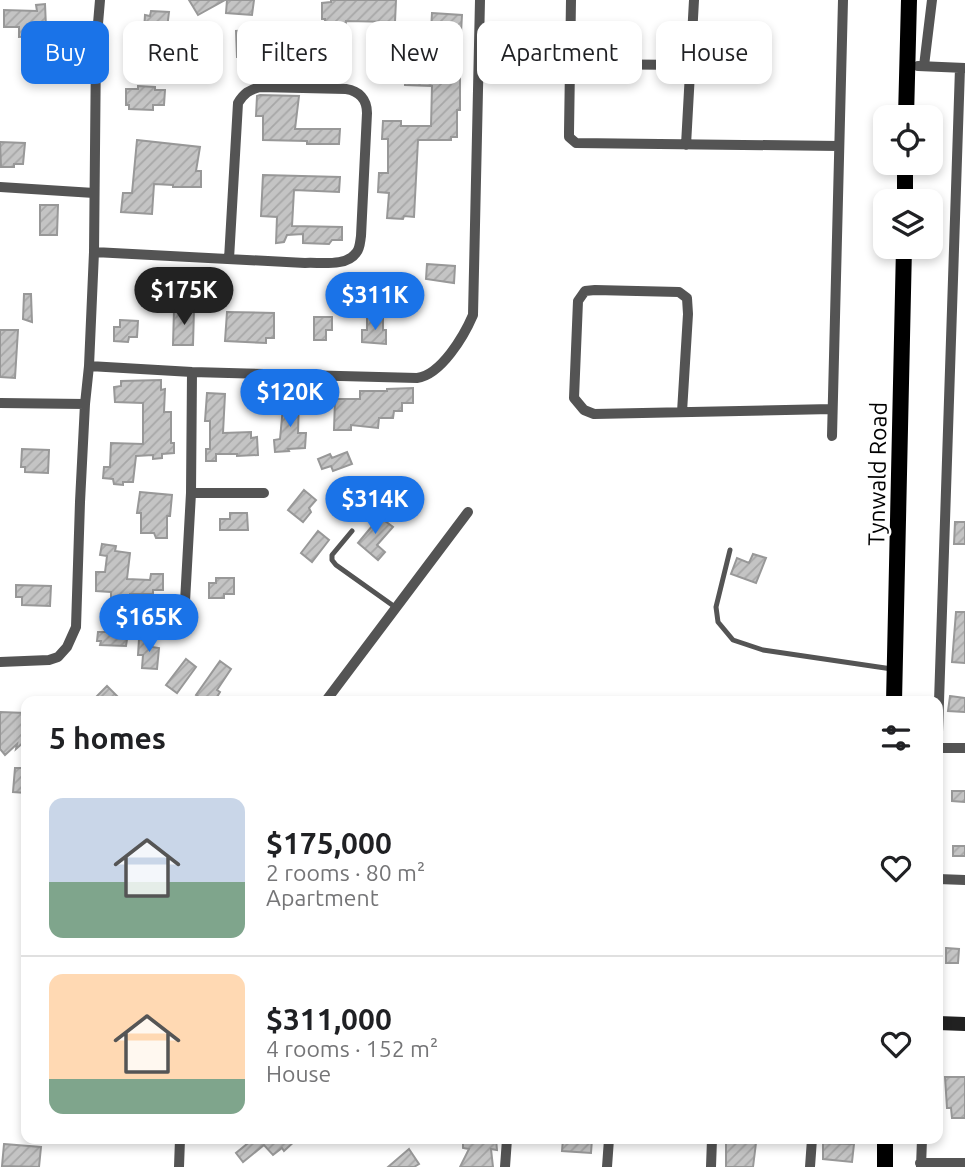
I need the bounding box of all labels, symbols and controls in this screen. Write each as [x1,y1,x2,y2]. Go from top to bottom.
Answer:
chip: Buy [21,21,109,84]
chip: Rent [123,21,223,84]
chip: Filters [237,21,352,84]
chip: New [366,21,463,84]
chip: Apartment [477,21,642,84]
chip: House [656,21,772,84]
map controls [873,105,943,259]
button: locate [873,105,943,175]
button: layers [873,189,943,259]
pin: $175K [135,268,233,327]
pin: $311K [326,272,424,332]
text: $175K [150,277,218,302]
text: $311K [341,282,409,307]
pin: $120K [241,370,339,429]
text: $120K [256,379,324,404]
street label: Tynwald Road [863,402,891,546]
pin: $314K [326,476,424,536]
text: $314K [341,486,409,511]
pin: $165K [100,594,198,654]
text: $165K [115,604,183,629]
icon: filters [877,719,915,757]
text: 5 homes [49,721,166,755]
icon: home [105,826,189,910]
text: $175,000 [266,826,392,860]
icon: heart [877,849,915,887]
text: 2 rooms · 80 m² [266,860,425,885]
text: Apartment [266,885,379,910]
icon: home [105,1002,189,1086]
text: $311,000 [266,1002,392,1036]
icon: heart [877,1025,915,1063]
text: 4 rooms · 152 m² [266,1036,438,1061]
text: House [266,1061,331,1086]

